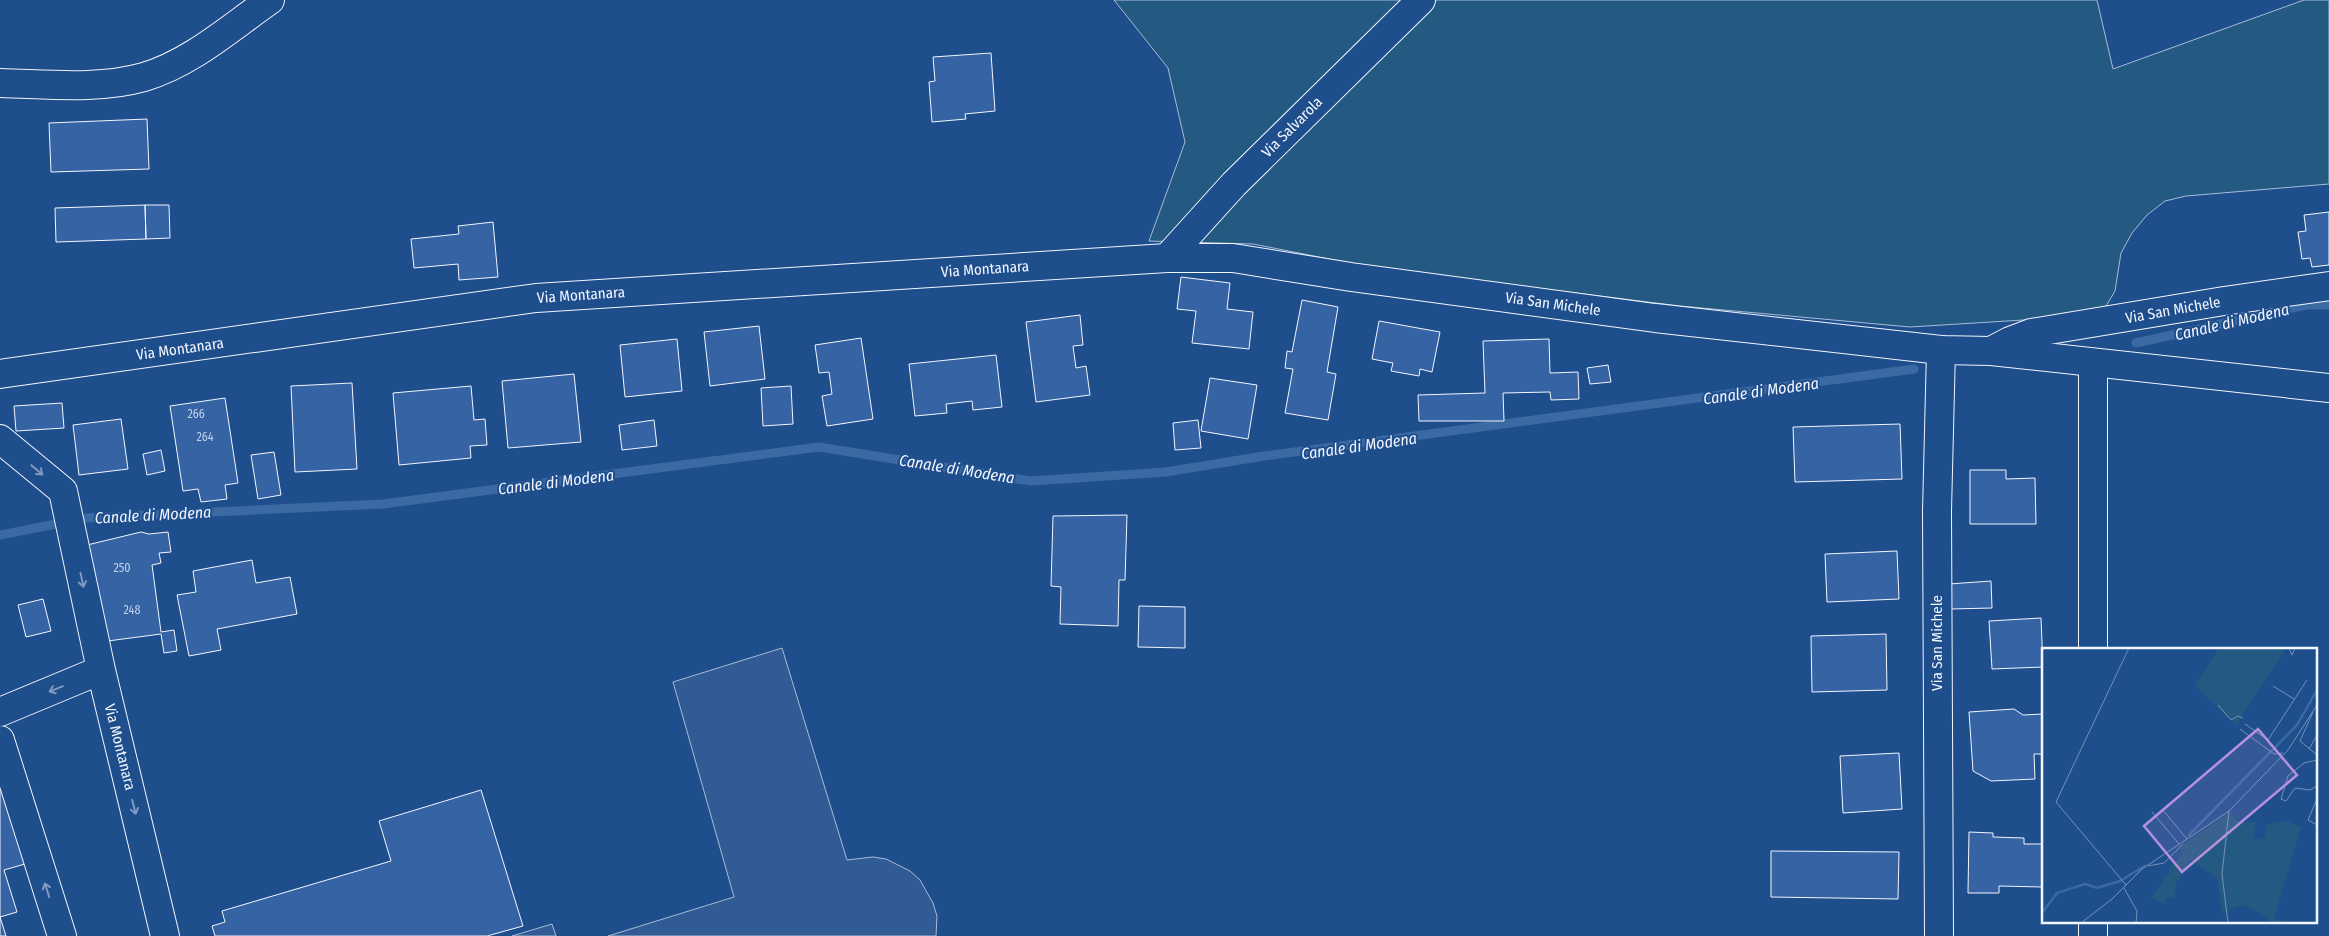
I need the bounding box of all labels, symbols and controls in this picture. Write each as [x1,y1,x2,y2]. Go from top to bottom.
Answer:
street label: Via Salvarola [1258,93,1326,161]
street label: Via Montanara [940,257,1030,281]
street label: Via Montanara [536,283,626,307]
street label: Via San Michele [1504,288,1602,320]
street label: Via San Michele [2124,293,2222,327]
water label: Canale di Modena [2173,300,2291,344]
street label: Via Montanara [135,334,225,364]
water label: Canale di Modena [1702,373,1820,409]
house number: 266 [187,407,205,421]
water label: Canale di Modena [1300,428,1418,464]
house number: 264 [196,430,214,444]
water label: Canale di Modena [898,450,1016,488]
one-way arrow [31,464,44,475]
water label: Canale di Modena [497,465,615,499]
water label: Canale di Modena [94,502,212,528]
house number: 250 [113,561,131,575]
one-way arrow [78,572,88,588]
street label: Via San Michele [1928,595,1946,691]
house number: 248 [124,603,140,617]
inset map [2042,648,2316,924]
one-way arrow [49,685,64,694]
street label: Via Montanara [101,702,139,792]
one-way arrow [130,798,139,814]
one-way arrow [42,882,51,898]

